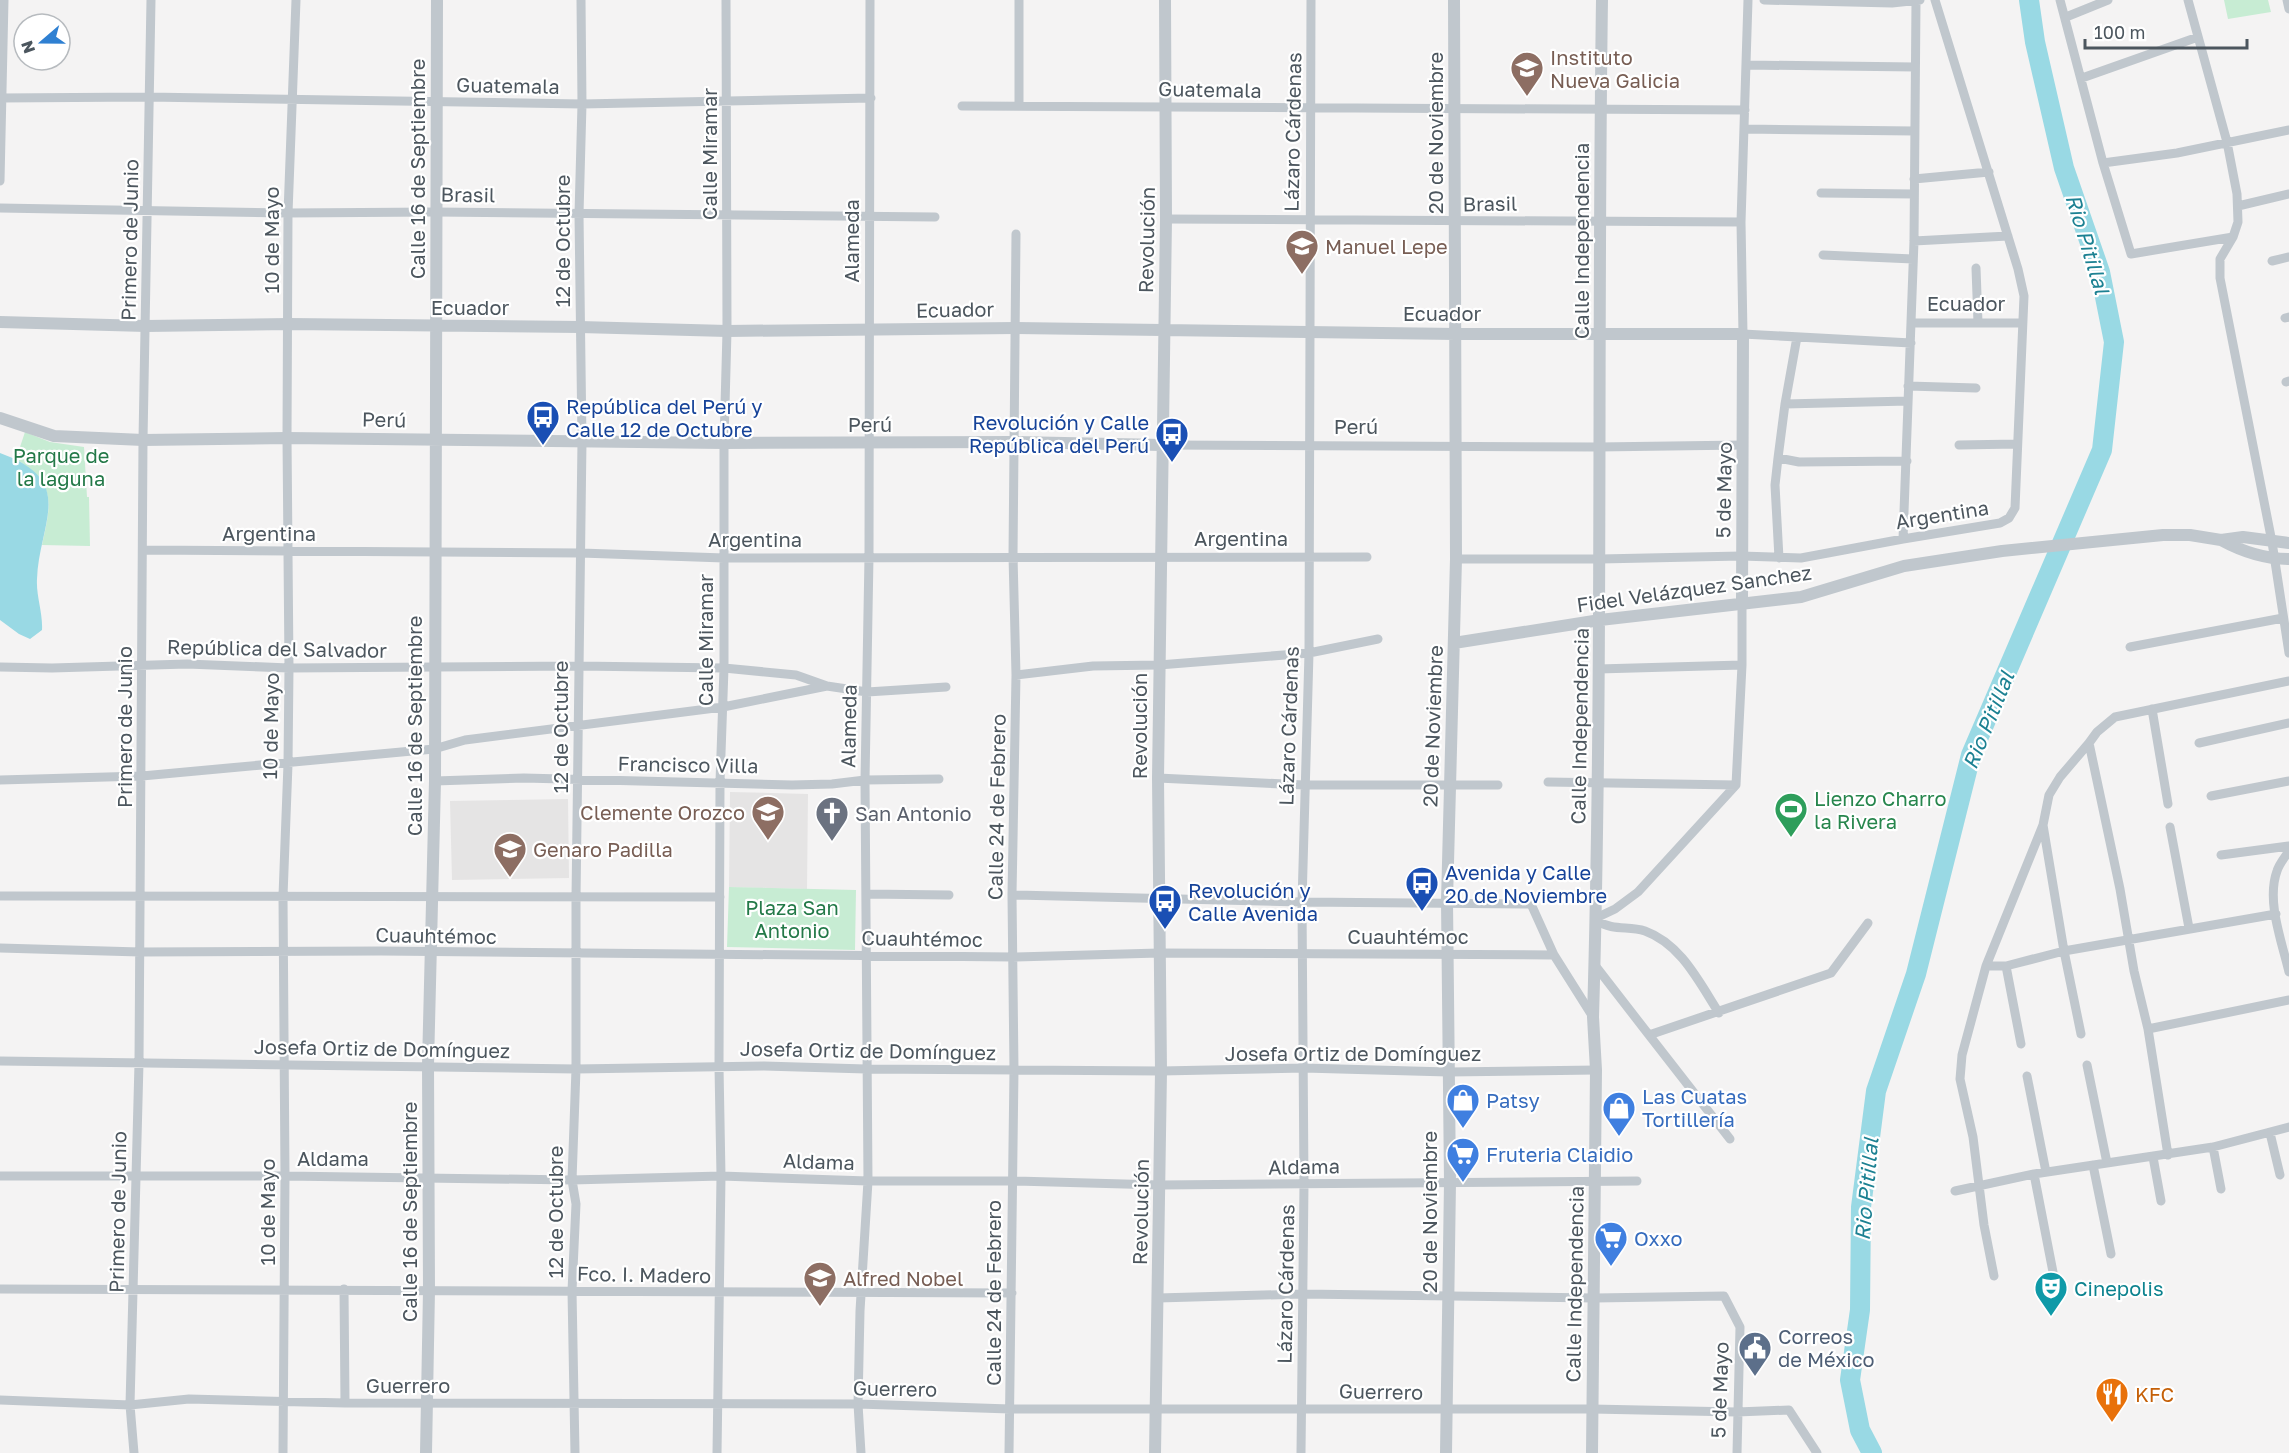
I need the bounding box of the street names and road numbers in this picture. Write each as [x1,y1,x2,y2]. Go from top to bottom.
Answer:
street label: Lázaro Cárdenas [1279,52,1305,212]
street label: 20 de Noviembre [1423,52,1447,214]
street label: Calle 16 de Septiembre [405,59,429,279]
street label: Guatemala [456,72,560,98]
street label: Guatemala [1158,76,1262,102]
street label: Calle Miramar [697,88,721,220]
street label: Calle Independencia [1569,143,1593,339]
street label: Primero de Junio [116,159,142,321]
street label: 12 de Octubre [550,175,574,307]
street label: Brasil [440,182,496,206]
street label: 10 de Mayo [259,187,283,293]
street label: Revolución [1133,187,1159,293]
street label: Brasil [1462,191,1518,215]
street label: Alameda [839,199,863,283]
street label: Ecuador [1927,291,2005,315]
street label: Ecuador [431,295,509,319]
street label: Ecuador [916,296,995,322]
street label: Ecuador [1403,301,1481,325]
street label: Perú [362,407,406,431]
street label: Perú [848,412,892,436]
street label: Perú [1334,414,1378,438]
street label: 5 de Mayo [1710,442,1736,538]
street label: Argentina [1894,495,1990,533]
street label: Argentina [222,521,316,545]
street label: Argentina [1194,526,1288,550]
street label: Argentina [708,527,802,551]
street label: Fidel Velázquez Sanchez [1575,560,1813,616]
street label: Calle Miramar [693,574,717,706]
street label: Calle 16 de Septiembre [402,616,426,836]
street label: Calle Independencia [1565,628,1593,824]
street label: República del Salvador [167,634,387,662]
street label: 20 de Noviembre [1417,645,1447,807]
street label: Primero de Junio [112,646,136,808]
street label: Lázaro Cárdenas [1273,646,1303,806]
street label: 12 de Octubre [548,661,572,793]
street label: 10 de Mayo [257,672,283,780]
street label: Revolución [1127,673,1151,779]
street label: Alameda [835,684,861,768]
street label: Calle 24 de Febrero [982,714,1010,900]
street label: Francisco Villa [617,751,759,777]
street label: Cuauhtémoc [375,922,497,948]
street label: Cuauhtémoc [1347,924,1469,948]
street label: Cuauhtémoc [861,925,983,951]
street label: Josefa Ortiz de Domínguez [254,1034,510,1062]
street label: Josefa Ortiz de Domínguez [740,1036,996,1064]
street label: Josefa Ortiz de Domínguez [1225,1041,1481,1065]
street label: Calle 16 de Septiembre [397,1102,421,1322]
street label: Primero de Junio [104,1131,130,1293]
street label: 20 de Noviembre [1417,1131,1441,1293]
street label: Aldama [297,1146,369,1170]
street label: 12 de Octubre [543,1146,567,1278]
street label: Aldama [783,1148,855,1174]
street label: Aldama [1268,1153,1340,1179]
street label: 10 de Mayo [255,1159,279,1265]
street label: Revolución [1127,1159,1153,1265]
street label: Calle Independencia [1560,1186,1588,1382]
street label: Calle 24 de Febrero [981,1200,1005,1386]
street label: Lázaro Cárdenas [1272,1204,1298,1364]
street label: Fco. I. Madero [577,1261,711,1287]
street label: 5 de Mayo [1705,1341,1733,1439]
street label: Guerrero [366,1373,450,1397]
street label: Guerrero [853,1375,937,1401]
street label: Guerrero [1339,1378,1423,1404]

